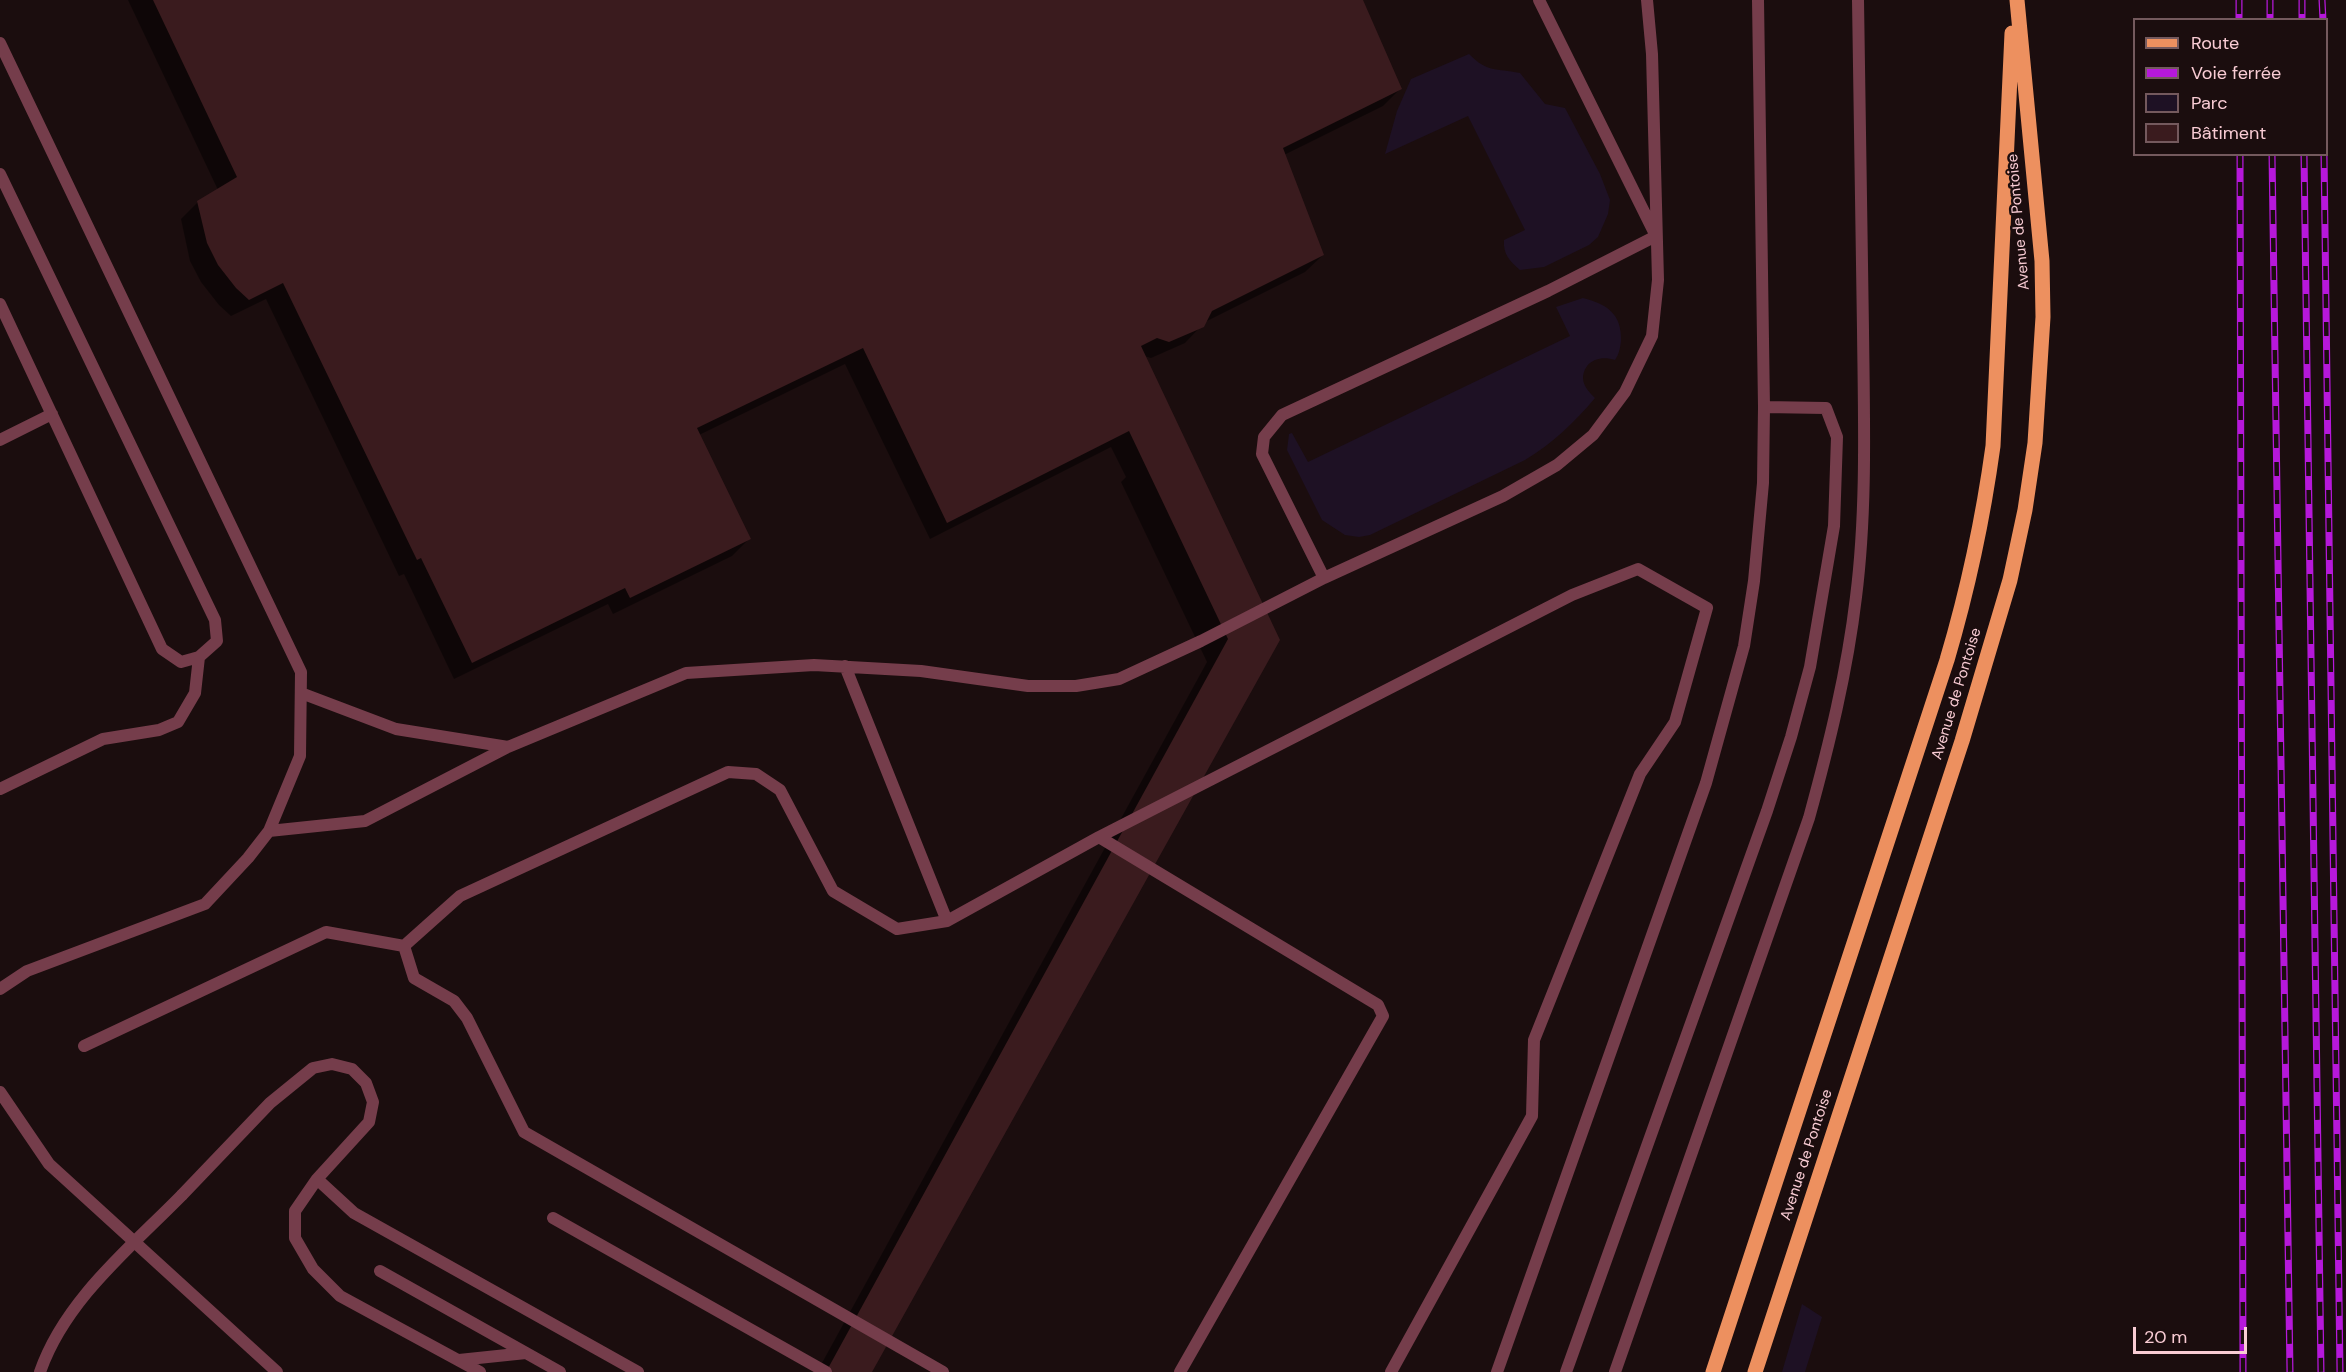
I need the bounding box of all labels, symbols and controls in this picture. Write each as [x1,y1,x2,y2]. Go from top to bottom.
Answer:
legend [2133,18,2328,156]
text: Route [2191,31,2239,55]
text: Voie ferrée [2191,61,2281,85]
text: Parc [2191,91,2227,115]
text: Bâtiment [2191,121,2266,145]
street label: Avenue de Pontoise [2004,153,2034,291]
street label: Avenue de Pontoise [1928,626,1986,762]
street label: Avenue de Pontoise [1777,1087,1837,1223]
scale bar [2136,1315,2250,1353]
text: 20 m [2144,1325,2187,1349]

